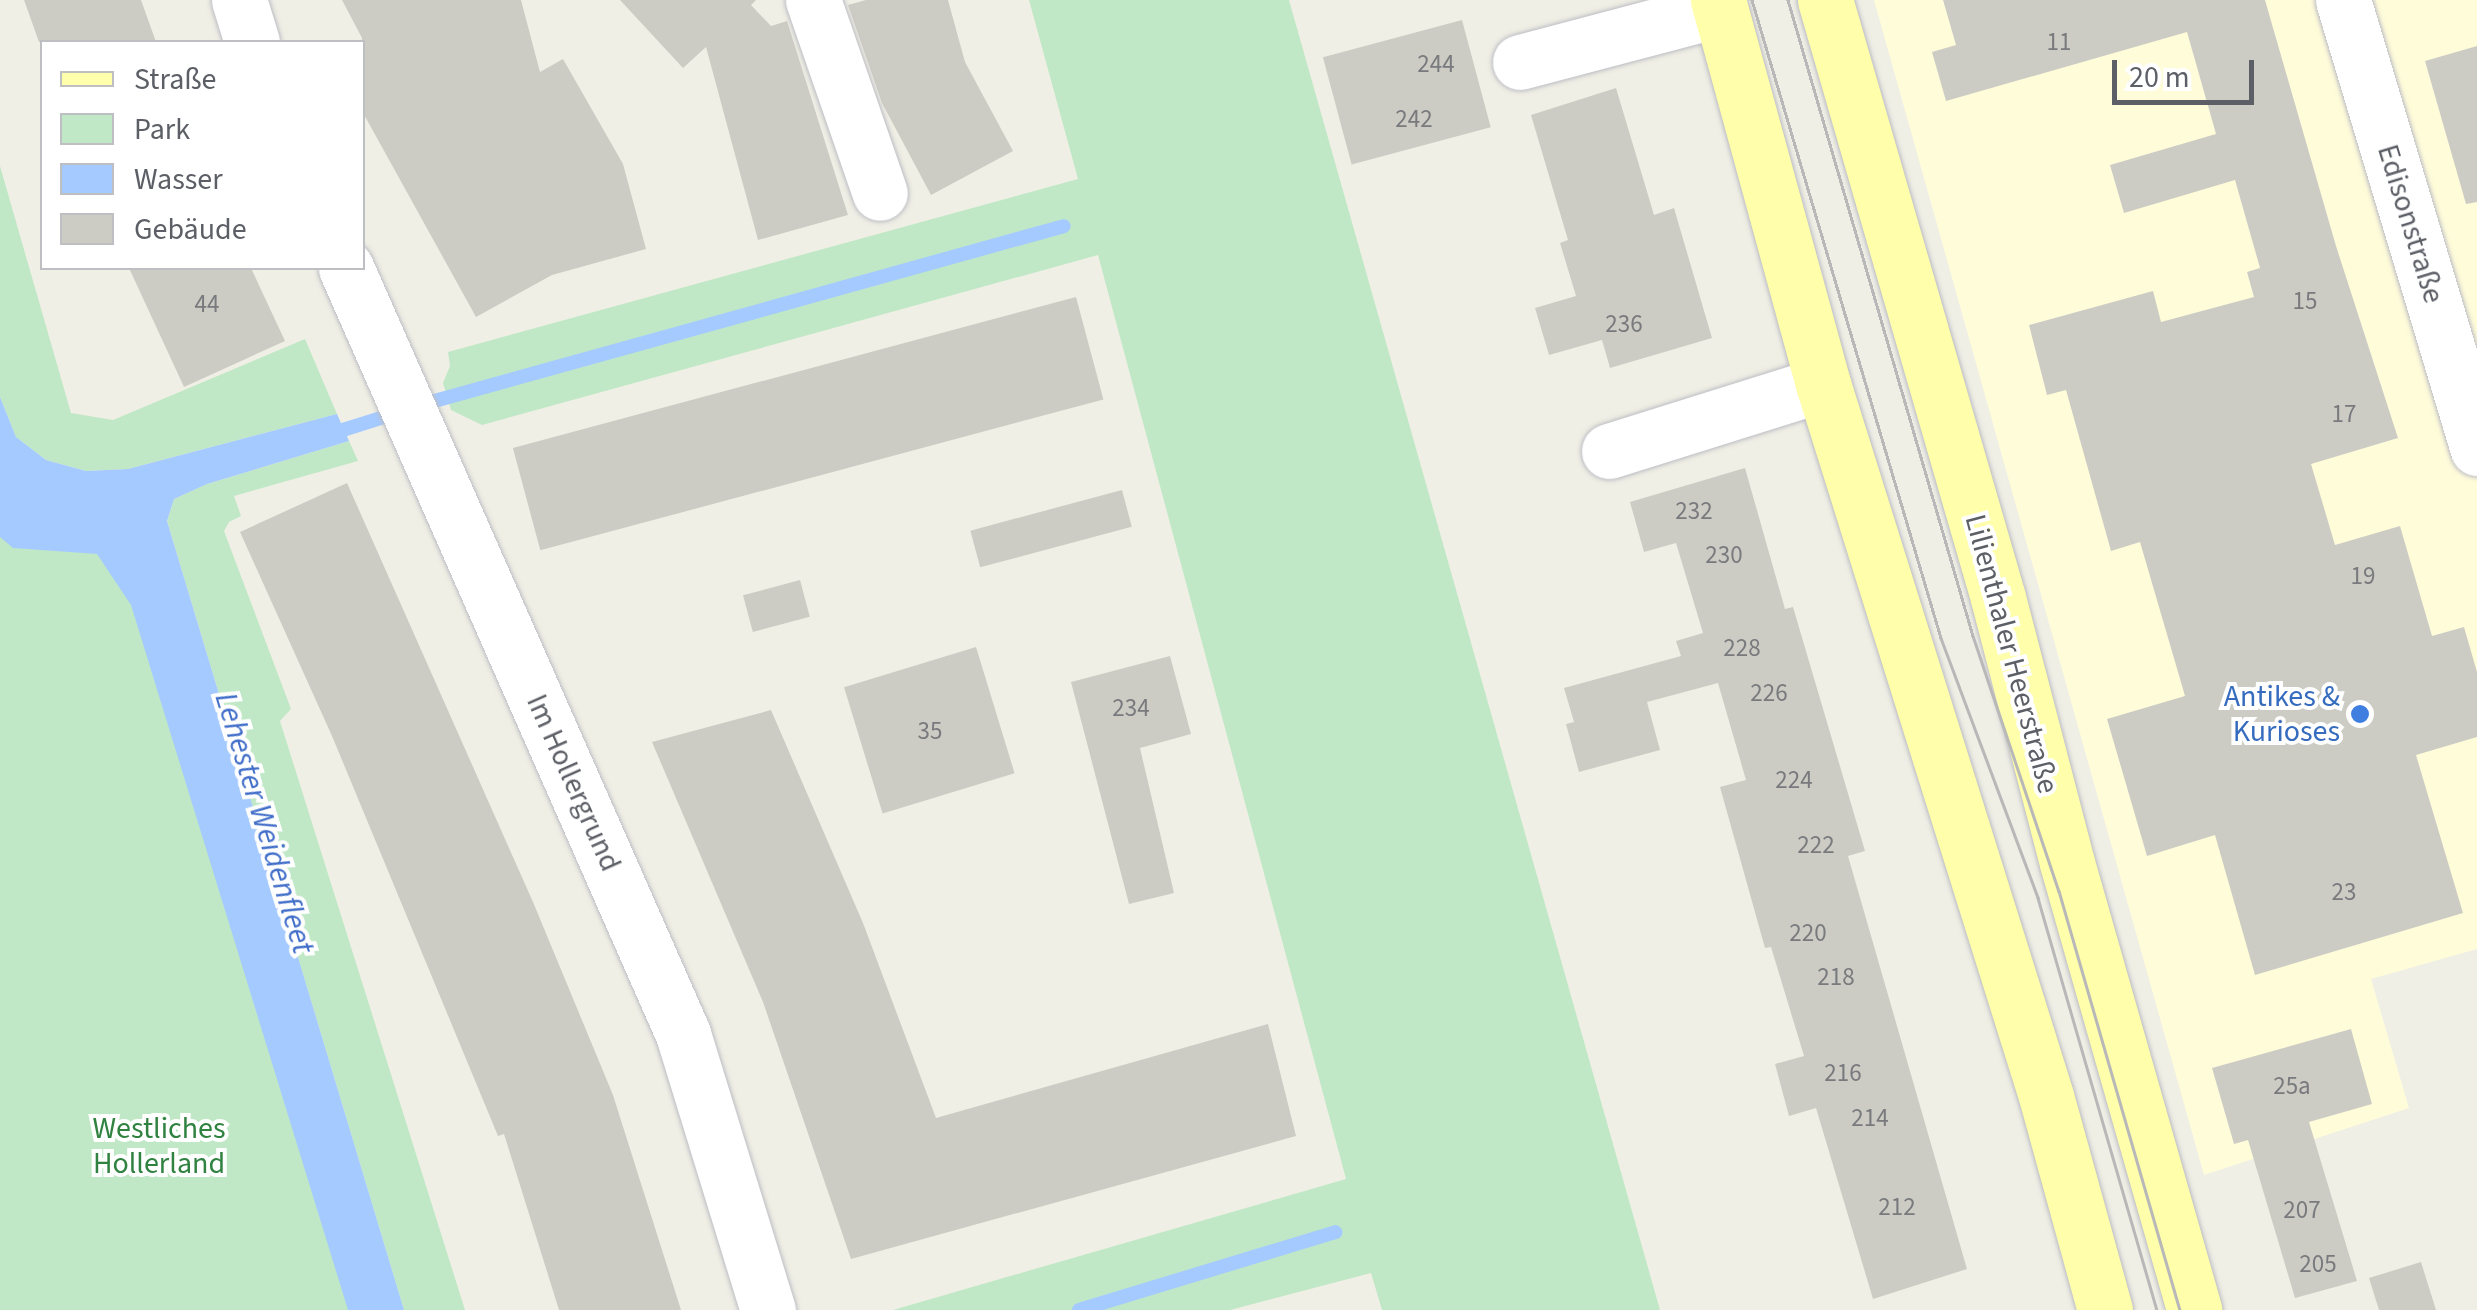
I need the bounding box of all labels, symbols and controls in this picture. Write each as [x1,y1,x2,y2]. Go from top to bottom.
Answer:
house number: 11 [2047,27,2071,57]
legend [40,40,365,270]
scale bar [2117,40,2260,102]
house number: 244 [1417,49,1455,79]
text: 20 m [2129,56,2190,99]
text: Straße [134,58,216,101]
house number: 242 [1395,104,1433,134]
text: Park [134,108,190,151]
street label: Edisonstraße [2369,140,2451,308]
text: Wasser [134,158,223,201]
text: Gebäude [134,208,247,251]
house number: 15 [2293,286,2317,316]
house number: 44 [195,289,219,319]
house number: 236 [1605,309,1643,339]
house number: 17 [2332,399,2356,429]
house number: 232 [1675,496,1713,526]
street label: Lilienthaler Heerstraße [1956,510,2066,798]
house number: 230 [1705,540,1743,570]
house number: 19 [2351,561,2375,591]
house number: 228 [1723,633,1761,663]
house number: 226 [1750,678,1788,708]
place label: Antikes & Kurioses [2224,679,2340,750]
water label: Lehester Weidenfleet [206,688,322,958]
street label: Im Hollergrund [518,689,628,877]
house number: 234 [1112,693,1150,723]
marker: Antikes & Kurioses [2349,703,2371,725]
house number: 35 [918,716,942,746]
house number: 224 [1775,765,1813,795]
house number: 222 [1797,830,1835,860]
house number: 23 [2332,877,2356,907]
house number: 220 [1789,918,1827,948]
house number: 218 [1817,962,1855,992]
house number: 216 [1824,1058,1862,1088]
house number: 25a [2273,1071,2311,1101]
house number: 214 [1851,1103,1889,1133]
park label: Westliches Hollerland [92,1111,226,1182]
house number: 212 [1878,1192,1916,1222]
house number: 207 [2283,1195,2321,1225]
house number: 205 [2299,1249,2337,1279]

